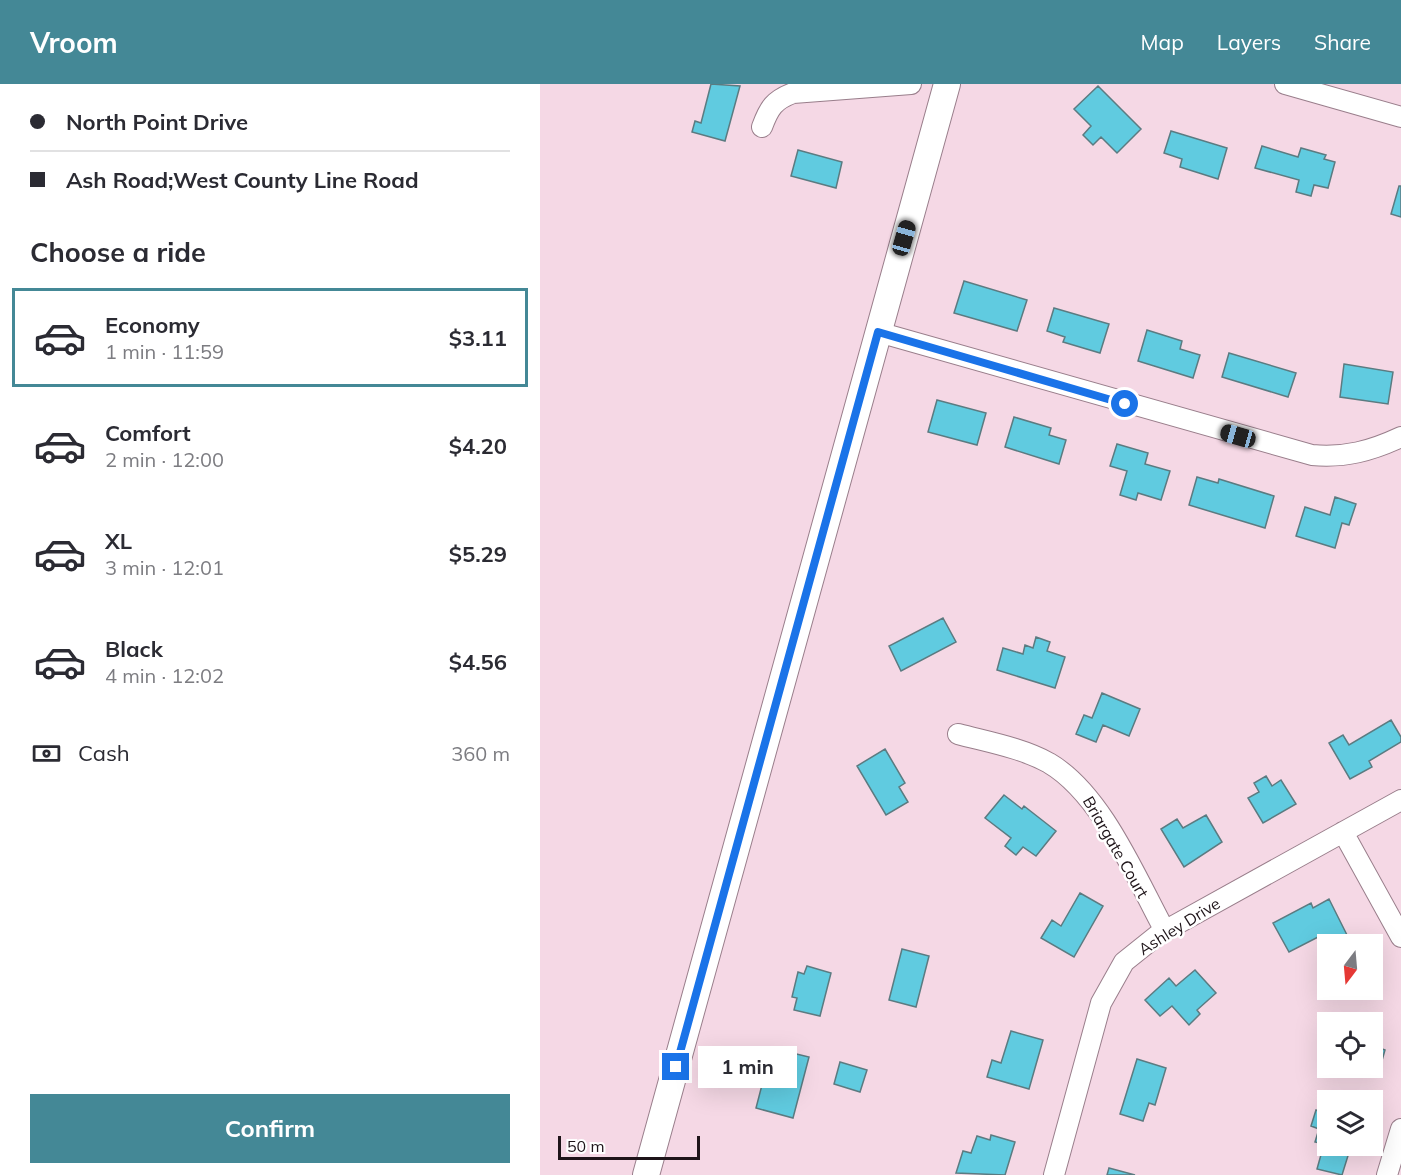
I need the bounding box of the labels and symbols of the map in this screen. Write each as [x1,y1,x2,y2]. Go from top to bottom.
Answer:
car [890,218,918,258]
route start [1111,390,1138,417]
car [1218,422,1258,450]
street label: Briargate Court [1079,793,1153,902]
street label: Ashley Drive [1134,893,1224,959]
north arrow [1317,934,1383,1000]
callout: 1 min [697,1046,796,1088]
route end [662,1053,689,1080]
scale bar [558,1133,700,1160]

